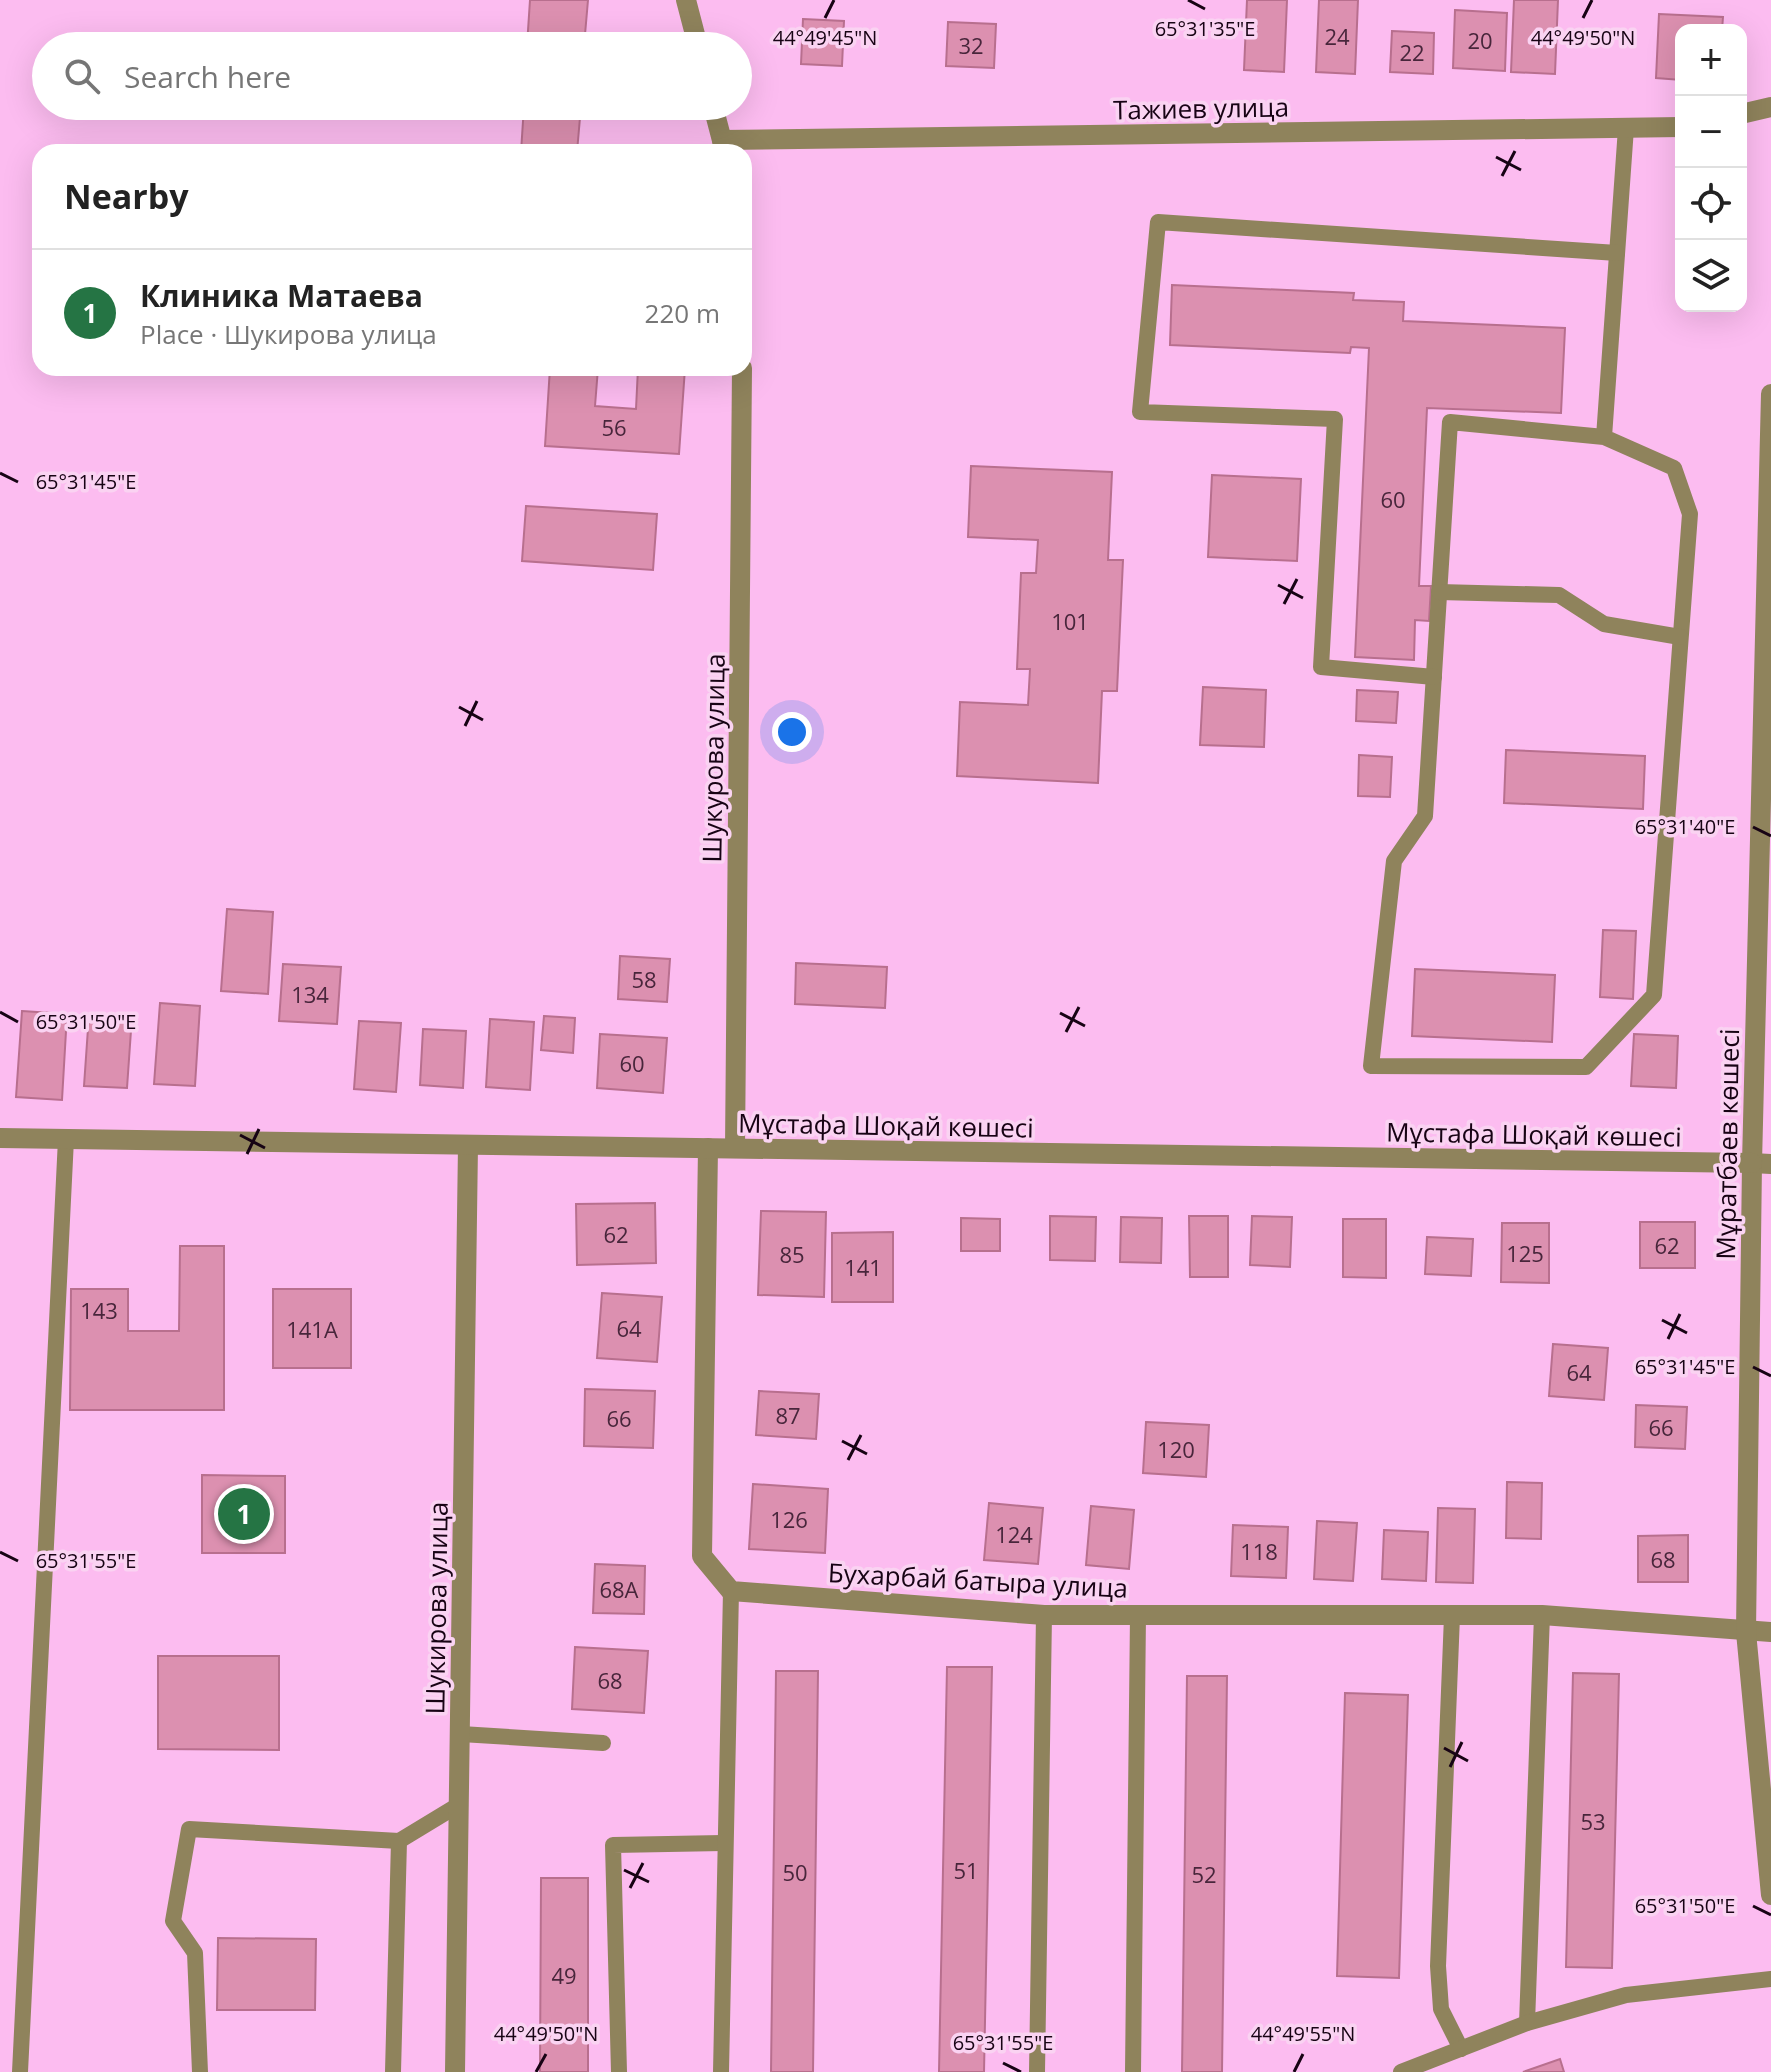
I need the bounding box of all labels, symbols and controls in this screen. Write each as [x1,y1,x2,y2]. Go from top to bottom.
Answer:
text: 65°31'35"E [1155,15,1255,42]
house number: 24 [1324,21,1350,51]
text: 44°49'45"N [773,24,877,51]
text: 44°49'50"N [1531,24,1635,51]
map controls [1675,24,1747,312]
button: + [1675,24,1747,96]
house number: 20 [1467,25,1493,55]
house number: 32 [958,30,984,60]
search box [32,32,752,120]
house number: 22 [1399,37,1425,67]
icon: search [60,54,104,98]
text: Search here [124,56,291,97]
street label: Тажиев улица [1113,88,1289,128]
button: − [1675,96,1747,168]
button: locate [1675,168,1747,240]
text: Nearby [64,173,189,219]
button: layers [1675,240,1747,312]
text: Клиника Матаева [140,275,423,316]
text: 1 [83,295,97,331]
text: 220 m [645,295,720,331]
text: Place · Шукирова улица [140,316,437,352]
house number: 56 [601,412,627,442]
text: 65°31'45"E [36,468,136,495]
house number: 60 [1380,484,1406,514]
house number: 101 [1051,606,1089,636]
street label: Шукурова улица [693,653,733,863]
your location [772,712,812,752]
text: 65°31'40"E [1635,813,1735,840]
house number: 58 [631,964,657,994]
house number: 134 [291,979,329,1009]
text: 65°31'50"E [36,1008,136,1035]
street label: Мұратбаев көшесі [1707,1028,1747,1260]
house number: 60 [619,1048,645,1078]
street label: Мұстафа Шоқай көшесі [738,1104,1034,1146]
street label: Мұстафа Шоқай көшесі [1386,1113,1682,1155]
house number: 62 [603,1219,629,1249]
house number: 62 [1654,1230,1680,1260]
house number: 125 [1506,1238,1544,1268]
house number: 85 [779,1239,805,1269]
house number: 141 [844,1252,882,1282]
house number: 143 [80,1295,118,1325]
house number: 64 [616,1313,642,1343]
house number: 141А [286,1314,338,1344]
text: 65°31'45"E [1635,1353,1735,1380]
house number: 64 [1566,1357,1592,1387]
house number: 87 [775,1400,801,1430]
house number: 66 [606,1403,632,1433]
house number: 66 [1648,1412,1674,1442]
house number: 120 [1157,1434,1195,1464]
pin: 1 [218,1484,270,1544]
street label: Шукирова улица [416,1501,456,1715]
house number: 126 [770,1504,808,1534]
house number: 124 [995,1519,1033,1549]
house number: 118 [1240,1536,1278,1566]
house number: 68 [1650,1544,1676,1574]
text: 65°31'55"E [36,1547,136,1574]
street label: Бухарбай батыра улица [827,1554,1129,1606]
house number: 68А [599,1574,639,1604]
house number: 68 [597,1665,623,1695]
house number: 53 [1580,1806,1606,1836]
house number: 51 [953,1855,979,1885]
house number: 50 [782,1857,808,1887]
house number: 52 [1191,1859,1217,1889]
text: 65°31'50"E [1635,1892,1735,1919]
house number: 49 [551,1960,577,1990]
text: 44°49'50"N [494,2020,598,2047]
text: 44°49'55"N [1251,2020,1355,2047]
text: 65°31'55"E [953,2029,1053,2056]

